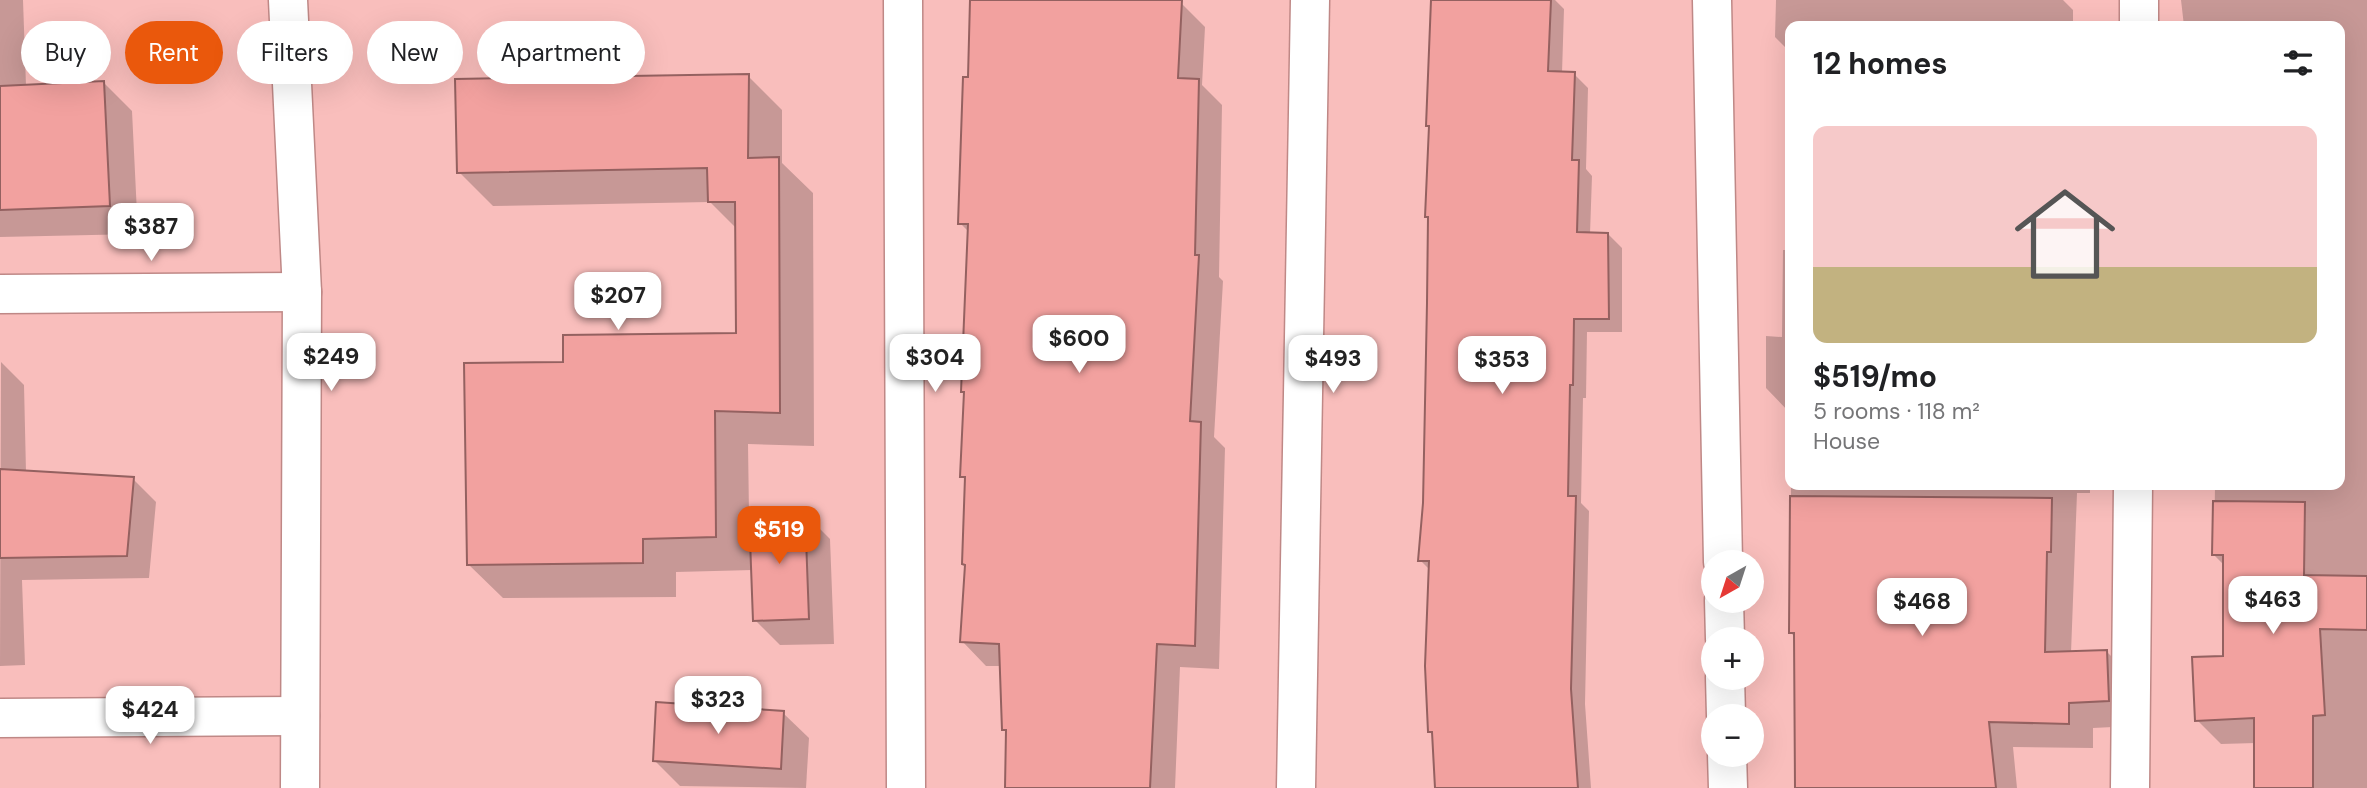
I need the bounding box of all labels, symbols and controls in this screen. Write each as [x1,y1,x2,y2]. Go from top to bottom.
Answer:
chip: Buy [21,21,111,84]
chip: Rent [125,21,223,84]
chip: Filters [237,21,353,84]
chip: New [367,21,463,84]
chip: Apartment [477,21,645,84]
text: 12 homes [1813,44,1947,83]
icon: filters [2279,44,2317,82]
icon: home [2002,171,2128,297]
pin: $387 [110,204,192,263]
text: $387 [124,211,178,241]
pin: $207 [577,272,659,332]
text: $207 [590,280,646,310]
pin: $600 [1038,316,1120,375]
text: $600 [1049,323,1109,353]
pin: $249 [290,334,372,393]
pin: $304 [894,334,976,394]
pin: $493 [1292,336,1374,395]
pin: $353 [1461,336,1543,396]
text: $249 [303,341,359,371]
text: $304 [906,342,964,372]
text: $493 [1304,343,1362,373]
text: $353 [1474,344,1530,374]
text: $519/mo [1813,357,1937,396]
text: 5 rooms · 118 m² [1813,396,1980,426]
text: House [1813,426,1880,456]
pin: $519 [738,506,820,566]
text: $519 [753,514,805,544]
north arrow [1701,550,1764,612]
map controls [1701,550,1764,767]
pin: $463 [2232,576,2314,636]
pin: $468 [1881,578,1963,638]
text: $463 [2244,584,2302,614]
text: $468 [1893,586,1951,616]
button: + [1701,627,1764,690]
pin: $323 [677,676,759,736]
text: $323 [691,684,745,714]
pin: $424 [109,686,191,746]
text: $424 [122,694,178,724]
button: − [1701,704,1764,767]

